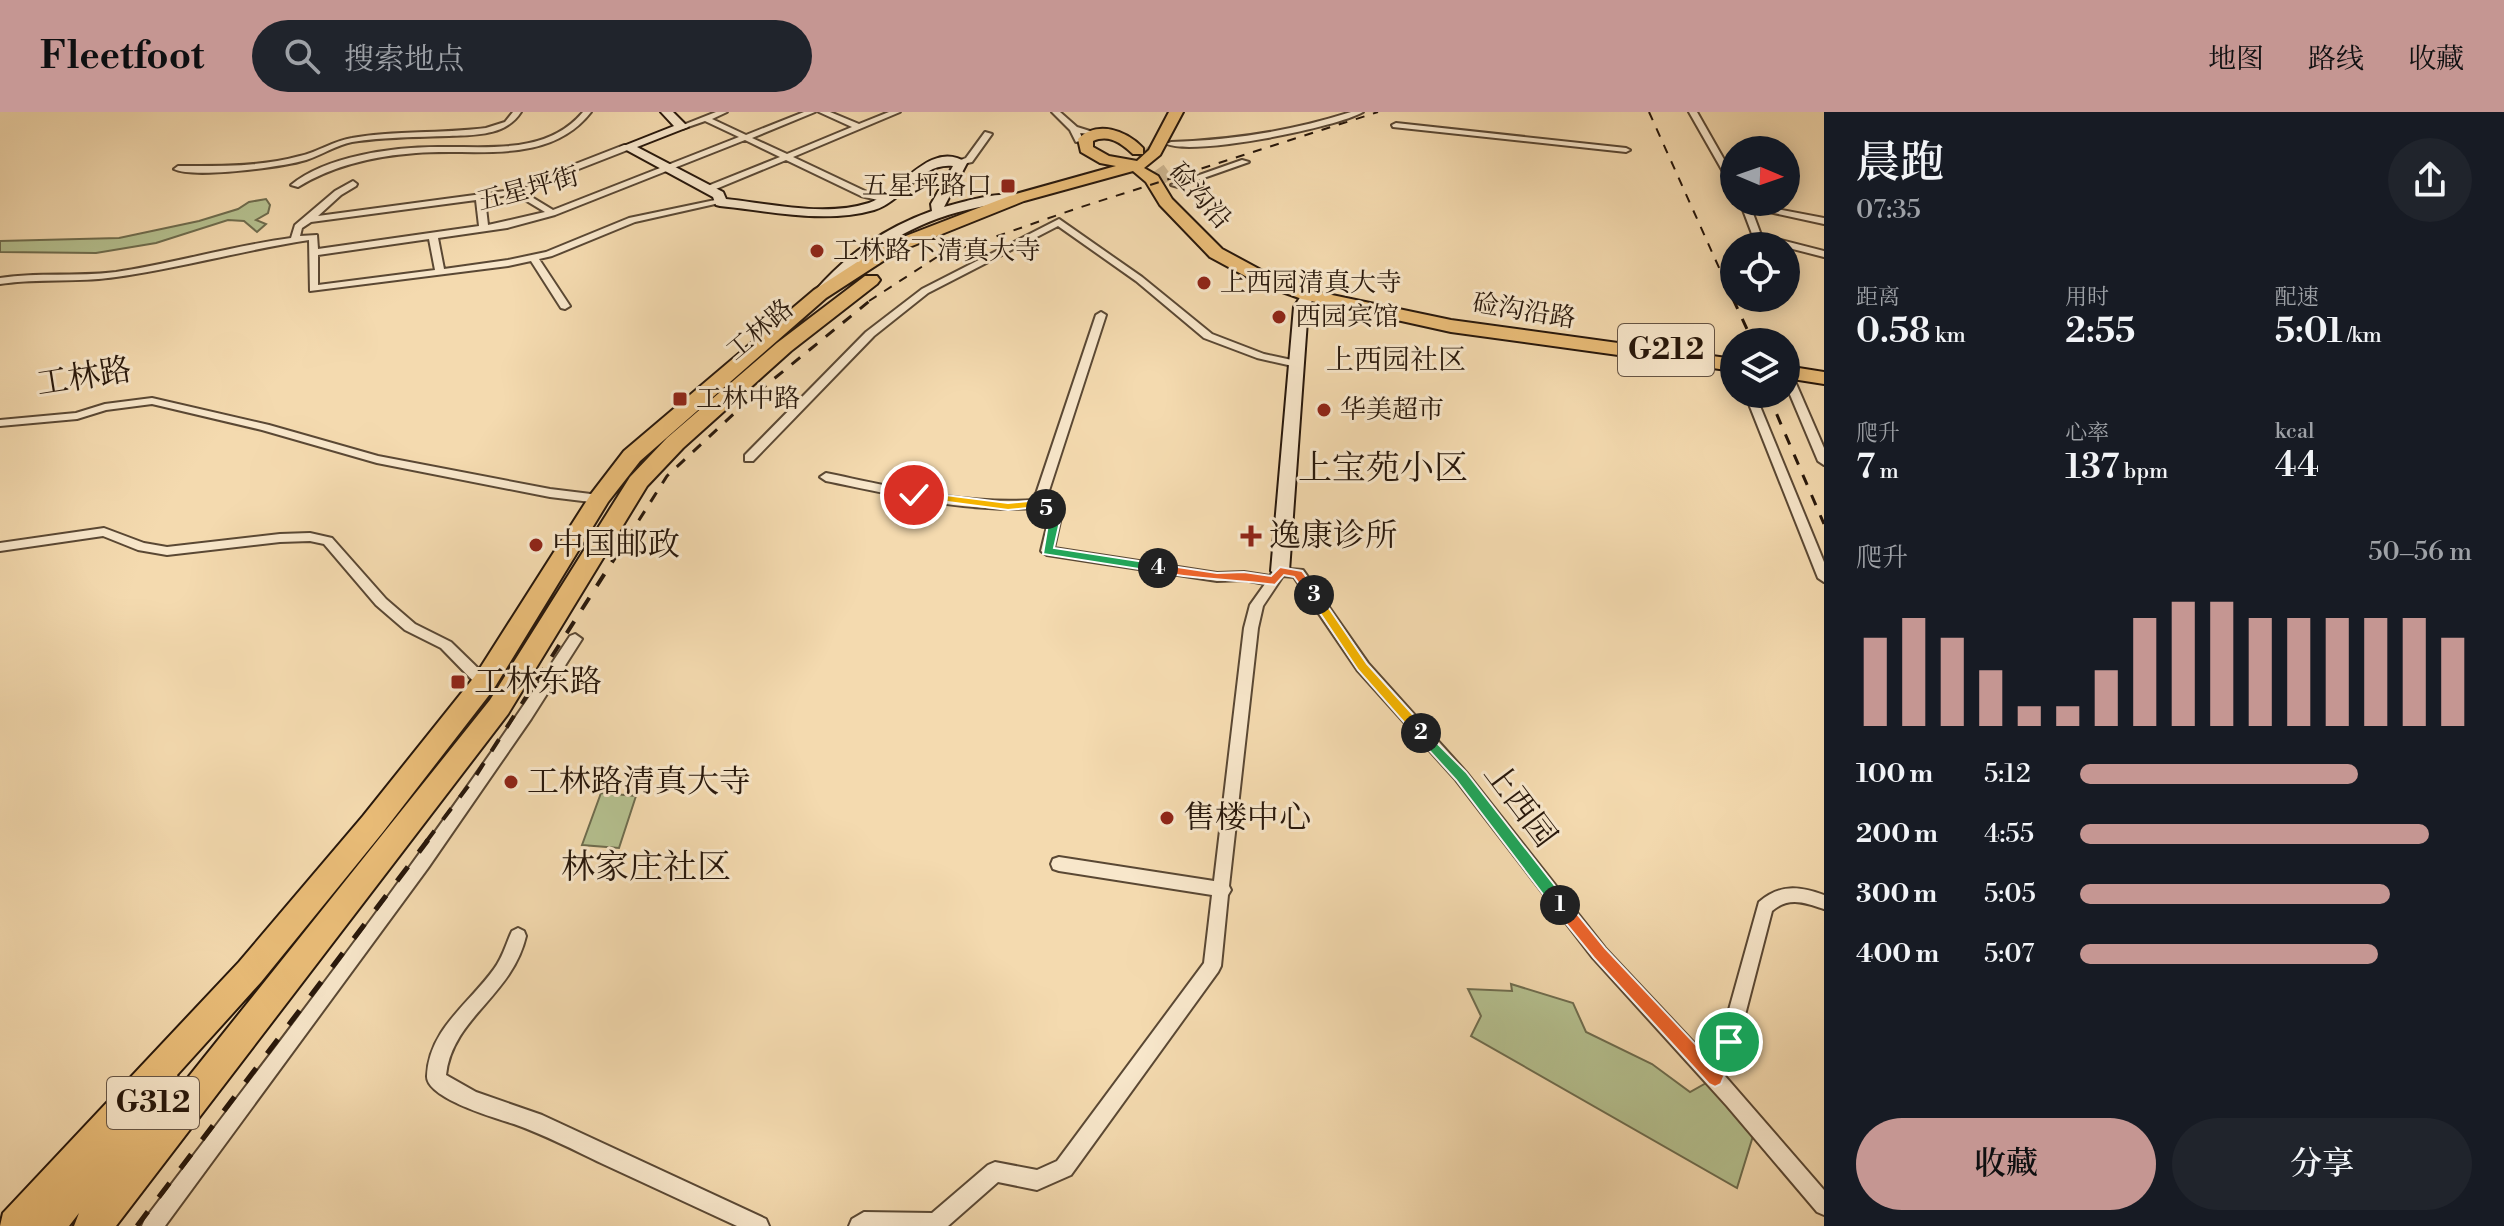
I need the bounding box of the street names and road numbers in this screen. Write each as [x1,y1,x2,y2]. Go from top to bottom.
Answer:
street label: 硷沟沿 [1162,156,1238,236]
street label: 五星坪街 [474,160,582,218]
street label: 硷沟沿路 [1470,287,1578,335]
street label: 工林路 [720,293,800,367]
road number: G212 [1618,324,1714,376]
street label: 工林路 [33,350,135,404]
street label: 上西园 [1475,755,1565,855]
road number: G312 [107,1077,199,1129]

